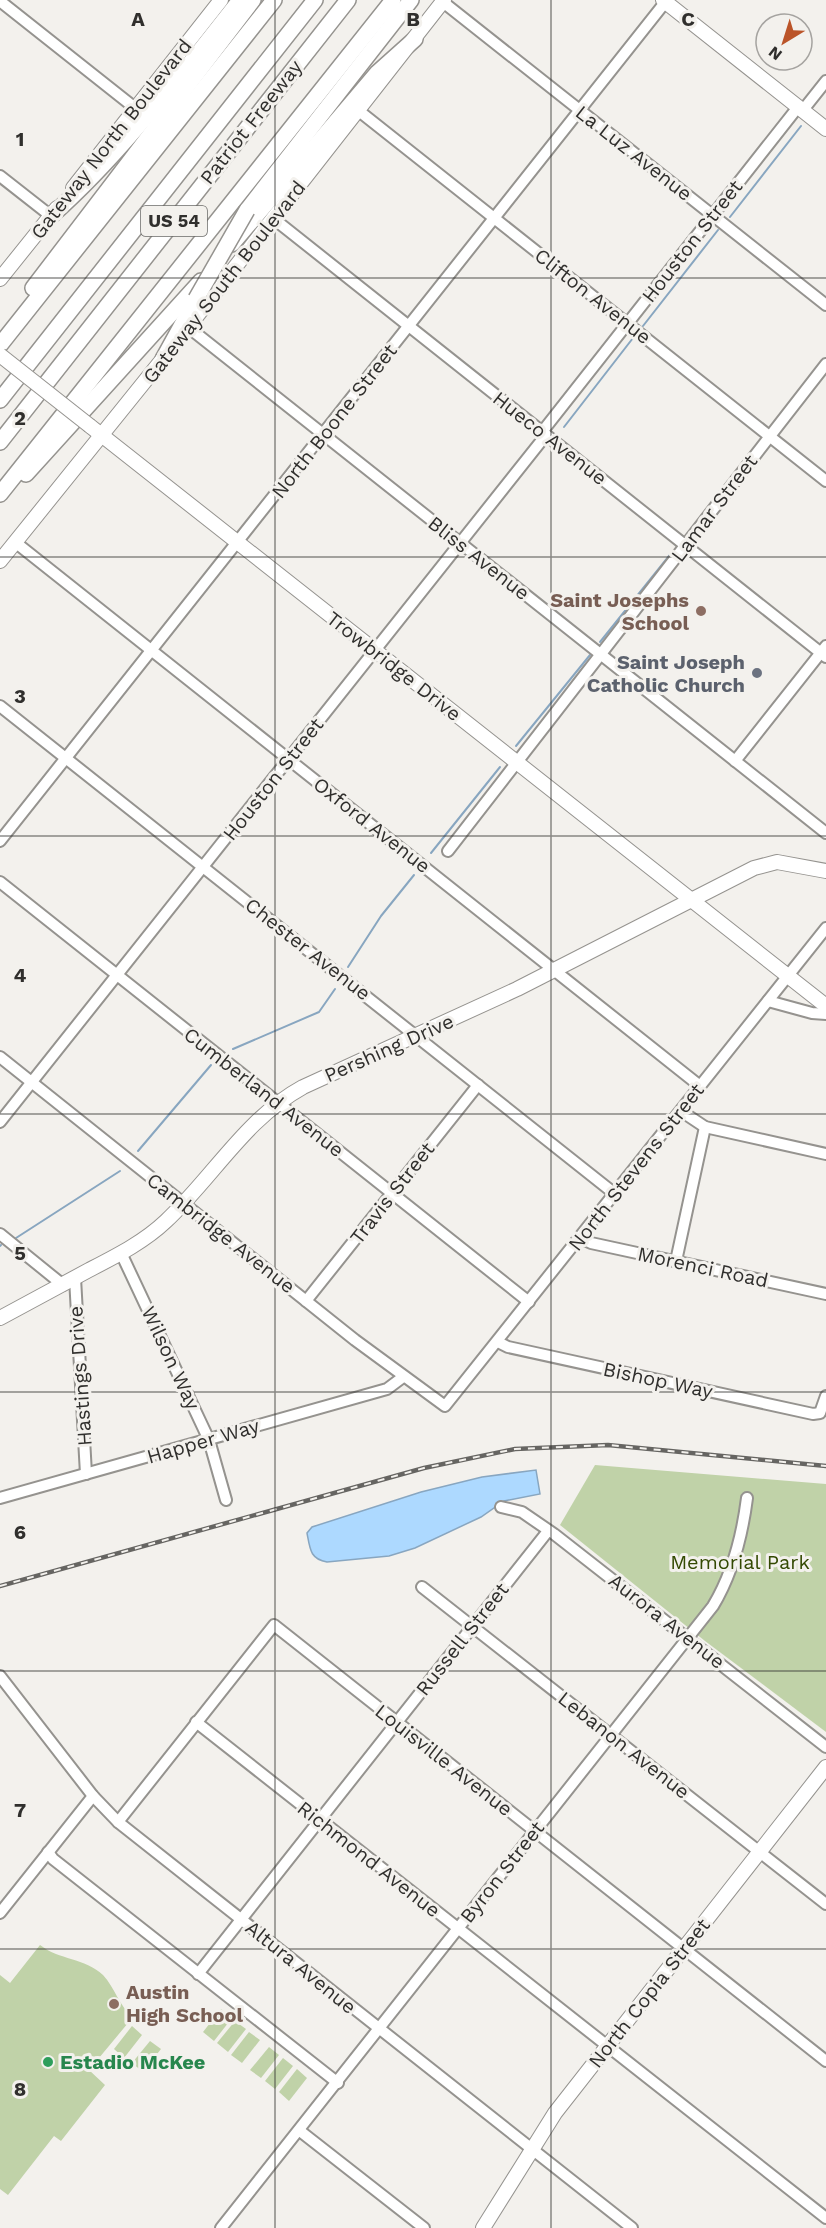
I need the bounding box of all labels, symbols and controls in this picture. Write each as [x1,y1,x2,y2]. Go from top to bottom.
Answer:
text: A [131,7,145,31]
text: B [406,7,420,31]
text: C [681,7,695,31]
north arrow [754,12,814,72]
street label: Gateway North Boulevard [25,34,197,244]
text: N [765,42,786,65]
street label: Patriot Freeway [195,54,308,189]
street label: La Luz Avenue [571,100,697,206]
text: 1 [16,127,24,151]
street label: Houston Street [637,174,748,307]
street label: Gateway South Boulevard [137,176,311,388]
road number: US 54 [141,206,207,236]
street label: Clifton Avenue [530,243,656,349]
street label: North Boone Street [266,338,402,503]
street label: Hueco Avenue [488,386,612,490]
text: 2 [14,406,26,430]
street label: Lamar Street [666,449,763,566]
street label: Bliss Avenue [423,511,535,605]
place label: Saint Josephs School [550,588,689,635]
marker: Saint Josephs School [694,604,708,618]
street label: Trowbridge Drive [322,606,466,726]
place label: Saint Joseph Catholic Church [587,650,745,697]
marker: Saint Joseph Catholic Church [750,666,764,680]
text: 3 [14,684,26,708]
street label: Houston Street [218,712,329,845]
street label: Oxford Avenue [309,772,435,878]
street label: Chester Avenue [241,893,375,1005]
text: 4 [14,963,27,987]
street label: Pershing Drive [321,1009,457,1087]
street label: Cumberland Avenue [179,1022,349,1162]
street label: North Stevens Street [563,1078,709,1256]
street label: Travis Street [345,1137,440,1249]
street label: Cambridge Avenue [142,1168,300,1298]
text: 5 [14,1241,26,1265]
street label: Morenci Road [636,1241,770,1293]
street label: Wilson Way [137,1302,206,1414]
street label: Hastings Drive [63,1305,97,1447]
street label: Bishop Way [601,1357,716,1403]
street label: Happer Way [144,1413,263,1469]
text: 6 [14,1520,26,1544]
park label: Memorial Park [670,1550,810,1574]
street label: Aurora Avenue [604,1568,730,1674]
street label: Russell Street [410,1577,514,1700]
street label: Lebanon Avenue [553,1686,695,1804]
street label: Louisville Avenue [370,1699,518,1821]
street label: Richmond Avenue [293,1796,445,1922]
text: 7 [14,1798,26,1822]
street label: Byron Street [455,1816,550,1928]
street label: North Copia Street [583,1913,715,2073]
street label: Altura Avenue [241,1915,361,2019]
place label: Austin High School [126,1980,244,2027]
marker: Austin High School [107,1997,121,2011]
place label: Estadio McKee [60,2050,205,2074]
marker: Estadio McKee [41,2055,55,2069]
text: 8 [14,2077,26,2101]

